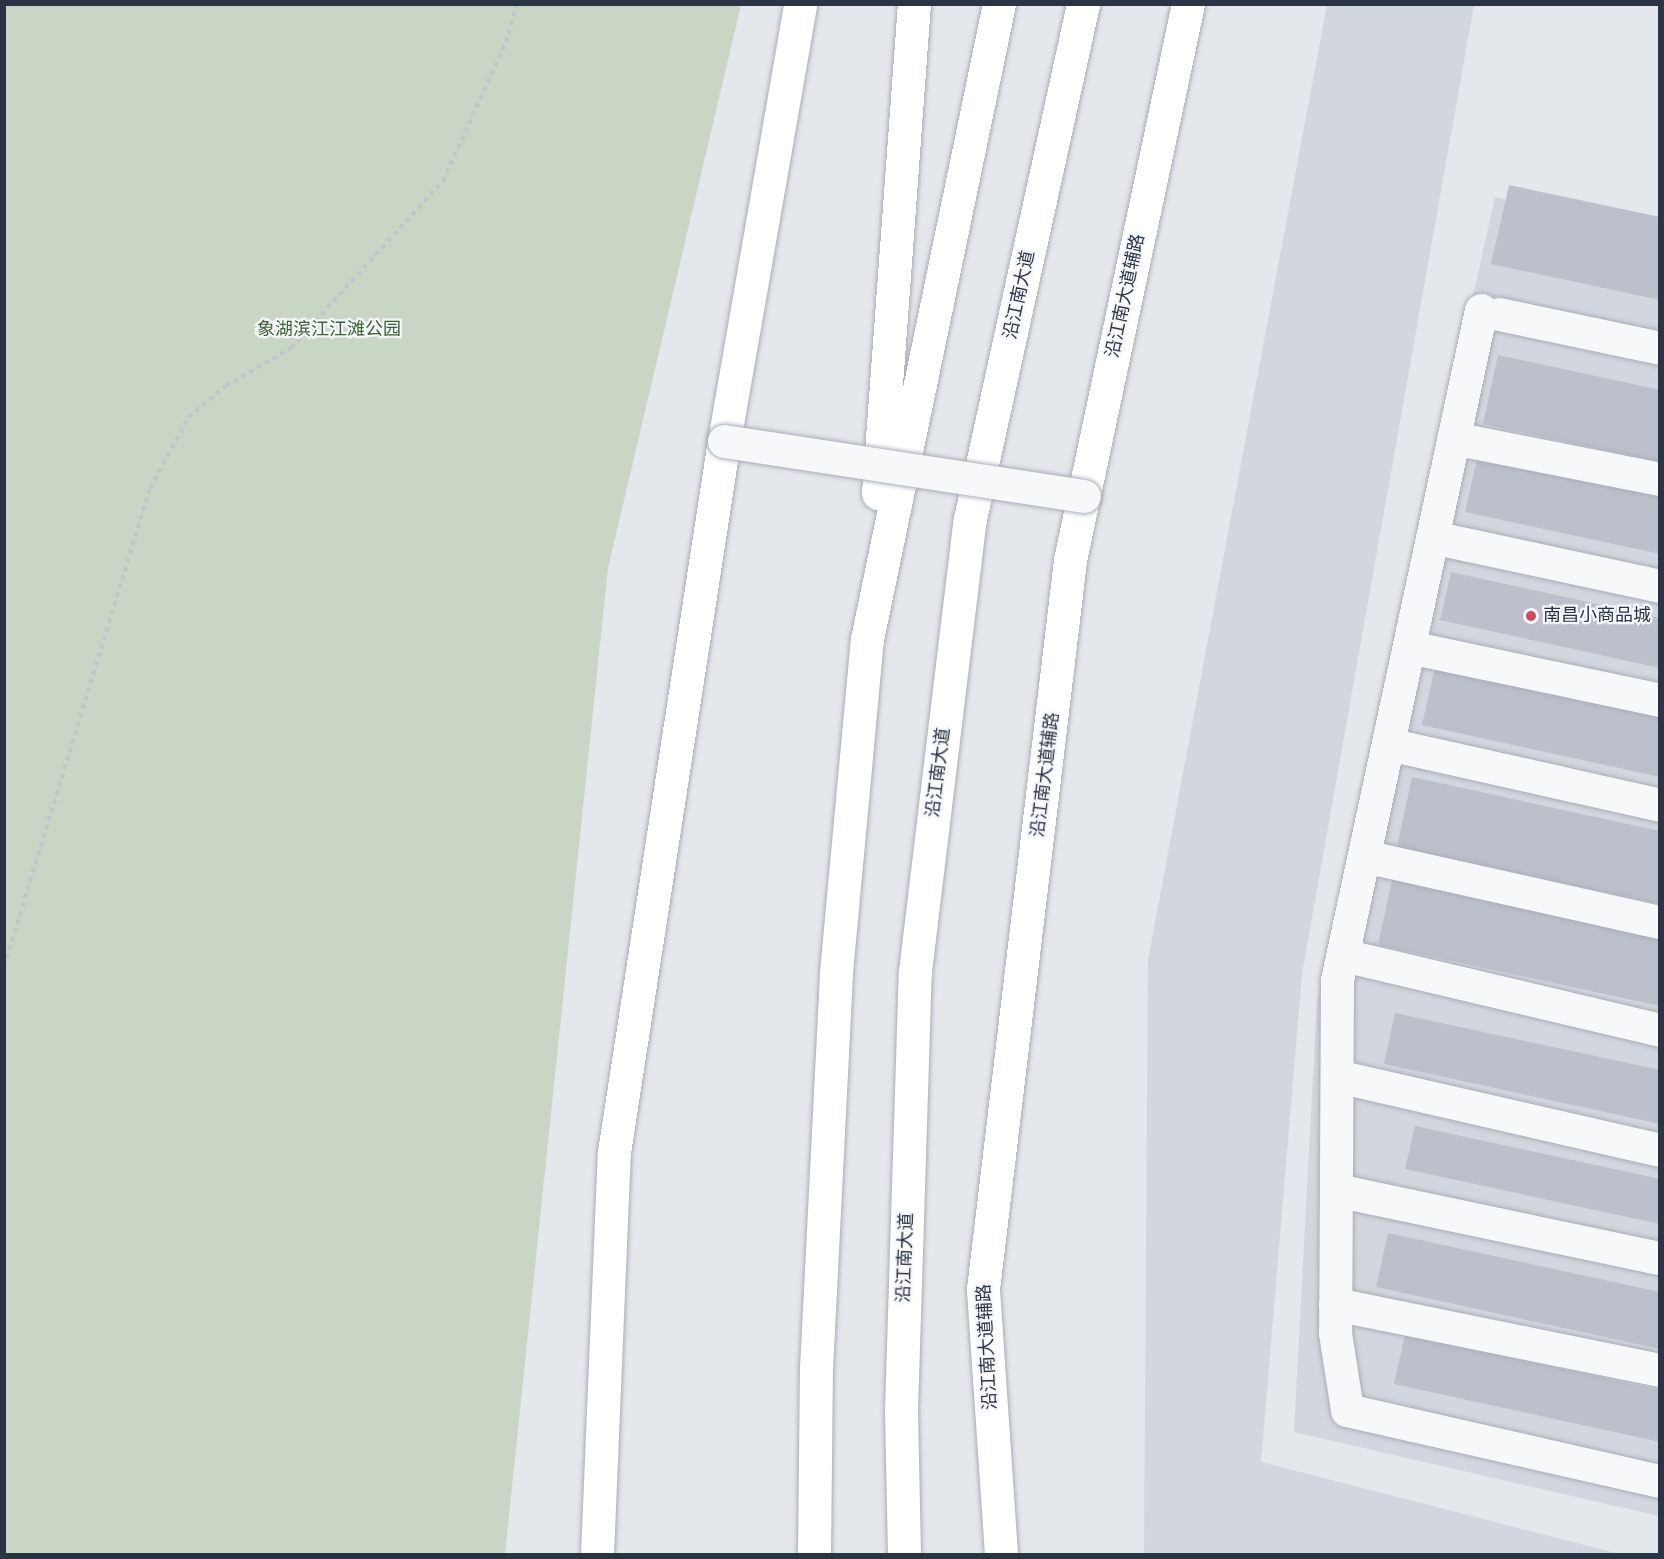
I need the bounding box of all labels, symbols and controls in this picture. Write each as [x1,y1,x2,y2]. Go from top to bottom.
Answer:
street label: 沿江南大道辅路 [1102,232,1150,360]
street label: 沿江南大道 [1000,249,1040,341]
park label: 象湖滨江江滩公园 [257,319,401,341]
place label: 南昌小商品城 [1543,605,1651,627]
marker: 南昌小商品城 [1524,609,1538,623]
street label: 沿江南大道辅路 [1028,711,1064,839]
street label: 沿江南大道 [923,727,955,819]
street label: 沿江南大道 [894,1213,918,1303]
street label: 沿江南大道辅路 [974,1284,1002,1410]

